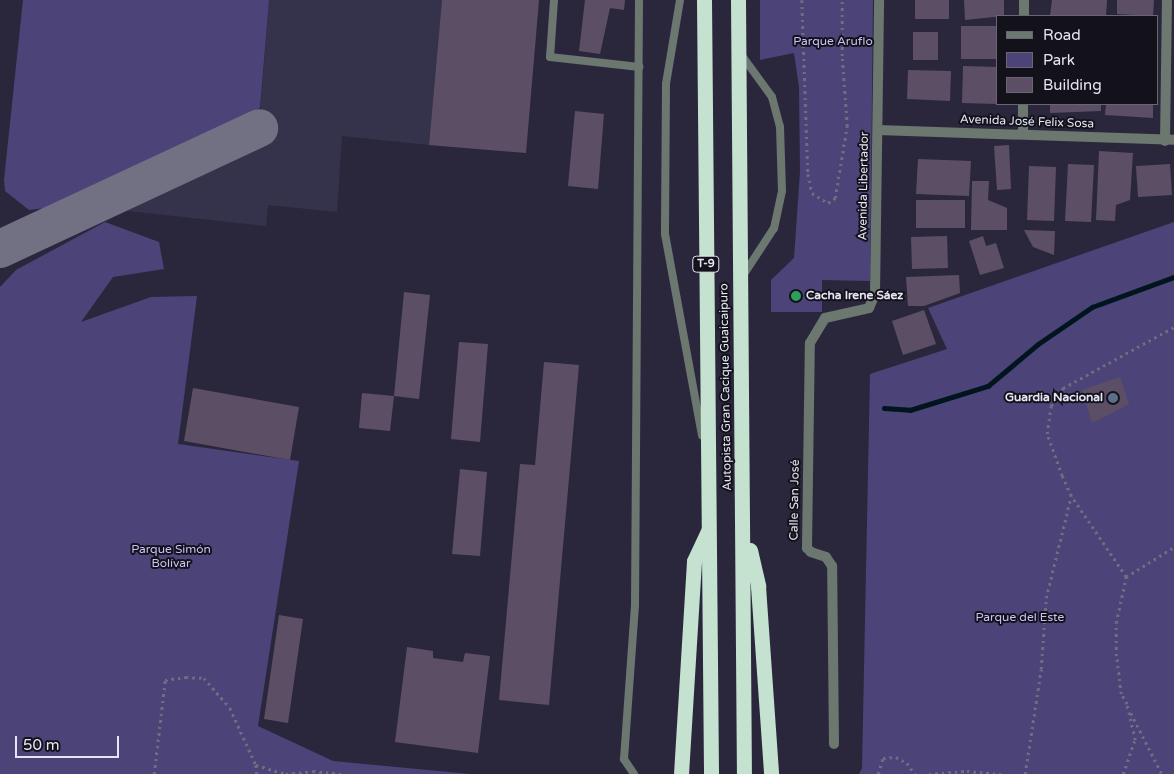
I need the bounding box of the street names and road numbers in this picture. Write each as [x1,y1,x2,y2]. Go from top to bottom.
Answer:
street label: Avenida José Felix Sosa [960,112,1094,132]
street label: Avenida Libertador [856,131,872,241]
road number: T-9 [692,255,720,272]
street label: Autopista Gran Cacique Guaicaipuro [717,283,735,491]
street label: Calle San José [787,459,803,541]

